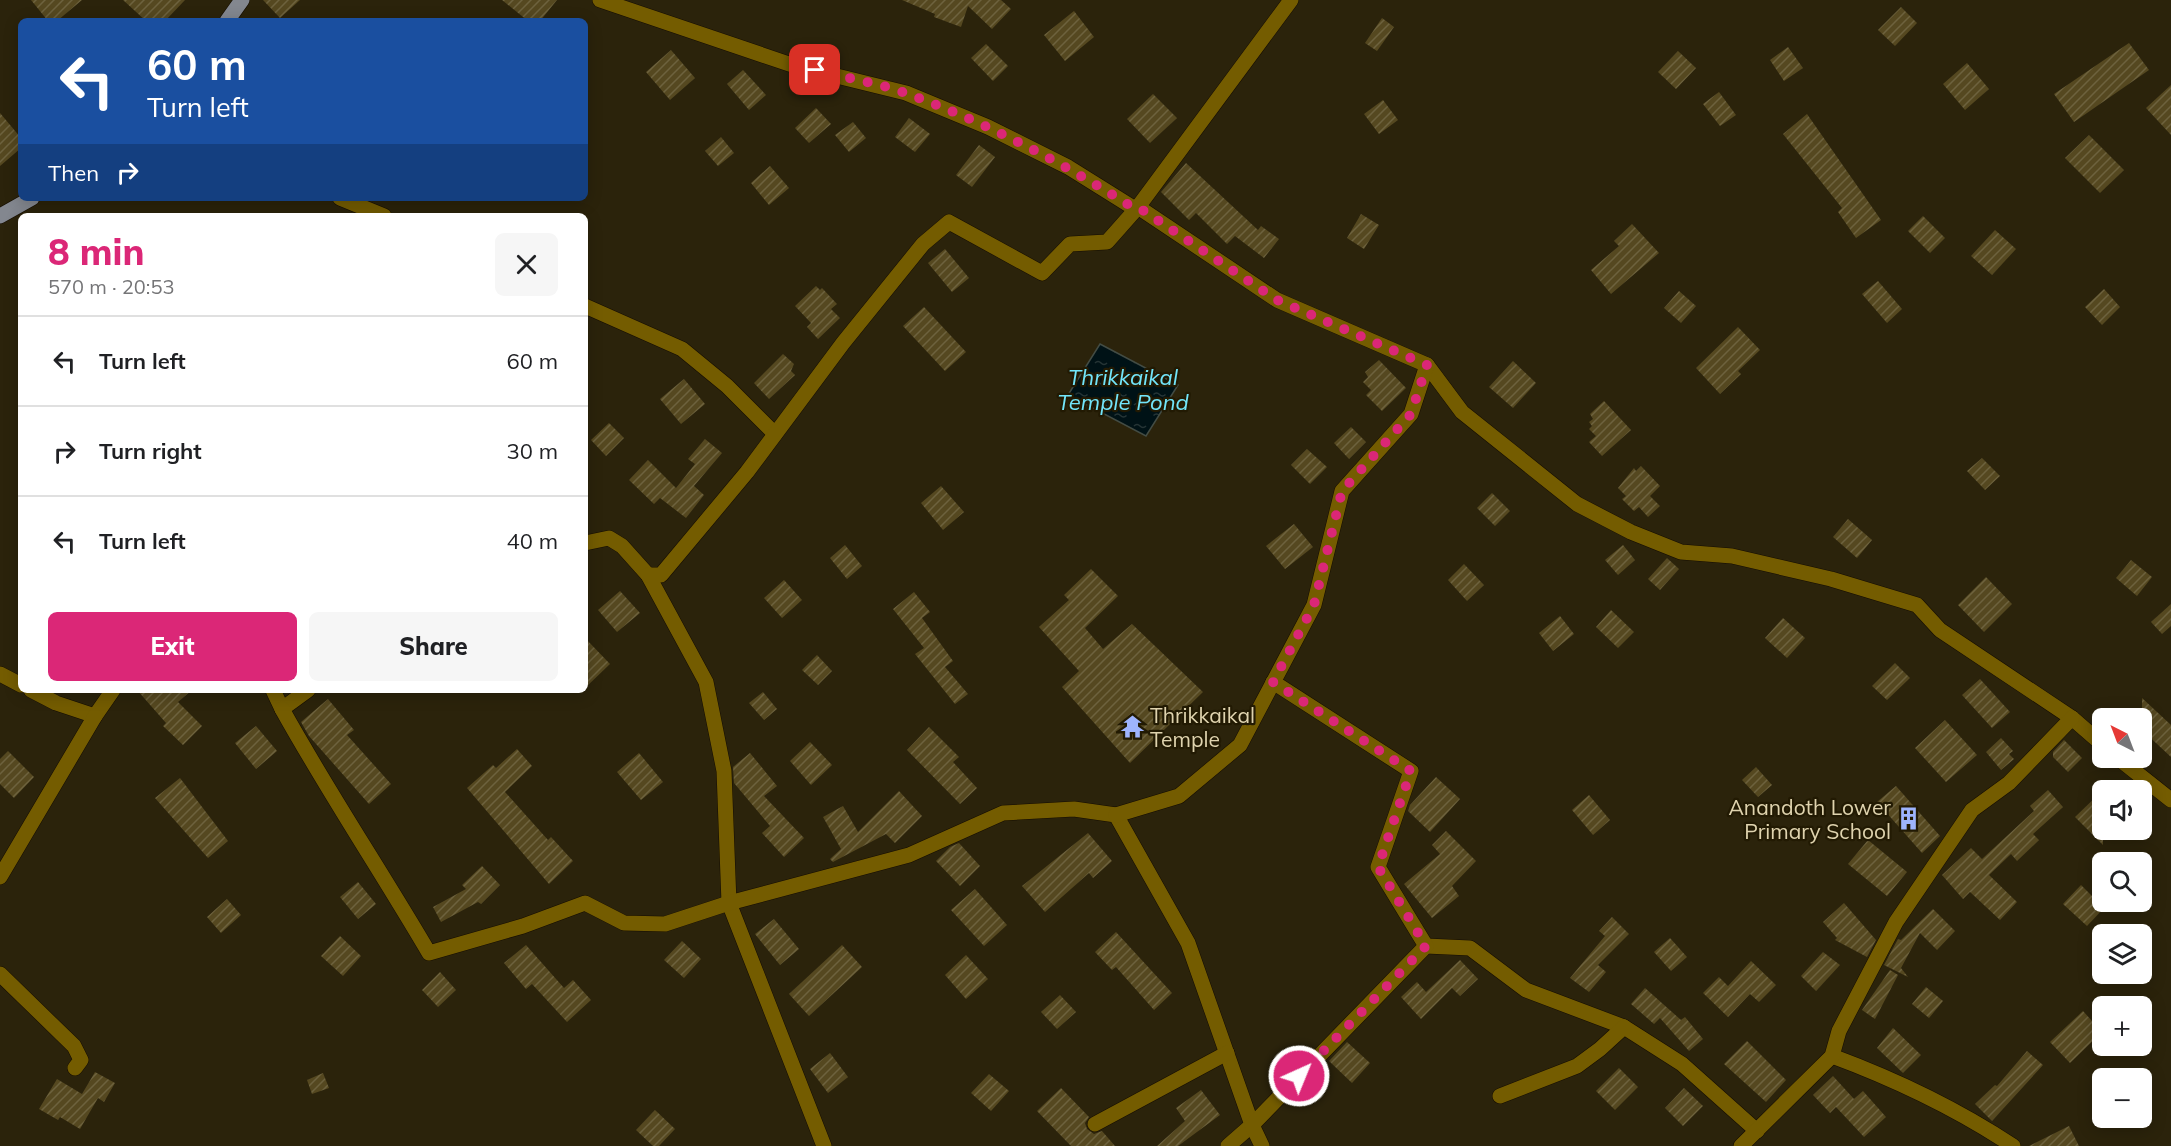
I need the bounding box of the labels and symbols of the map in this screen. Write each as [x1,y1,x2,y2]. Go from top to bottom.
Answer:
pin [789,44,840,95]
water label: Thrikkaikal Temple Pond [1057,363,1190,416]
place label: Thrikkaikal Temple [1150,702,1255,752]
north arrow [2092,708,2152,768]
temple icon: Thrikkaikal Temple [1119,714,1145,740]
place label: Anandoth Lower Primary School [1728,794,1891,844]
building icon: Anandoth Lower Primary School [1896,806,1922,832]
position arrow [1267,1044,1331,1108]

